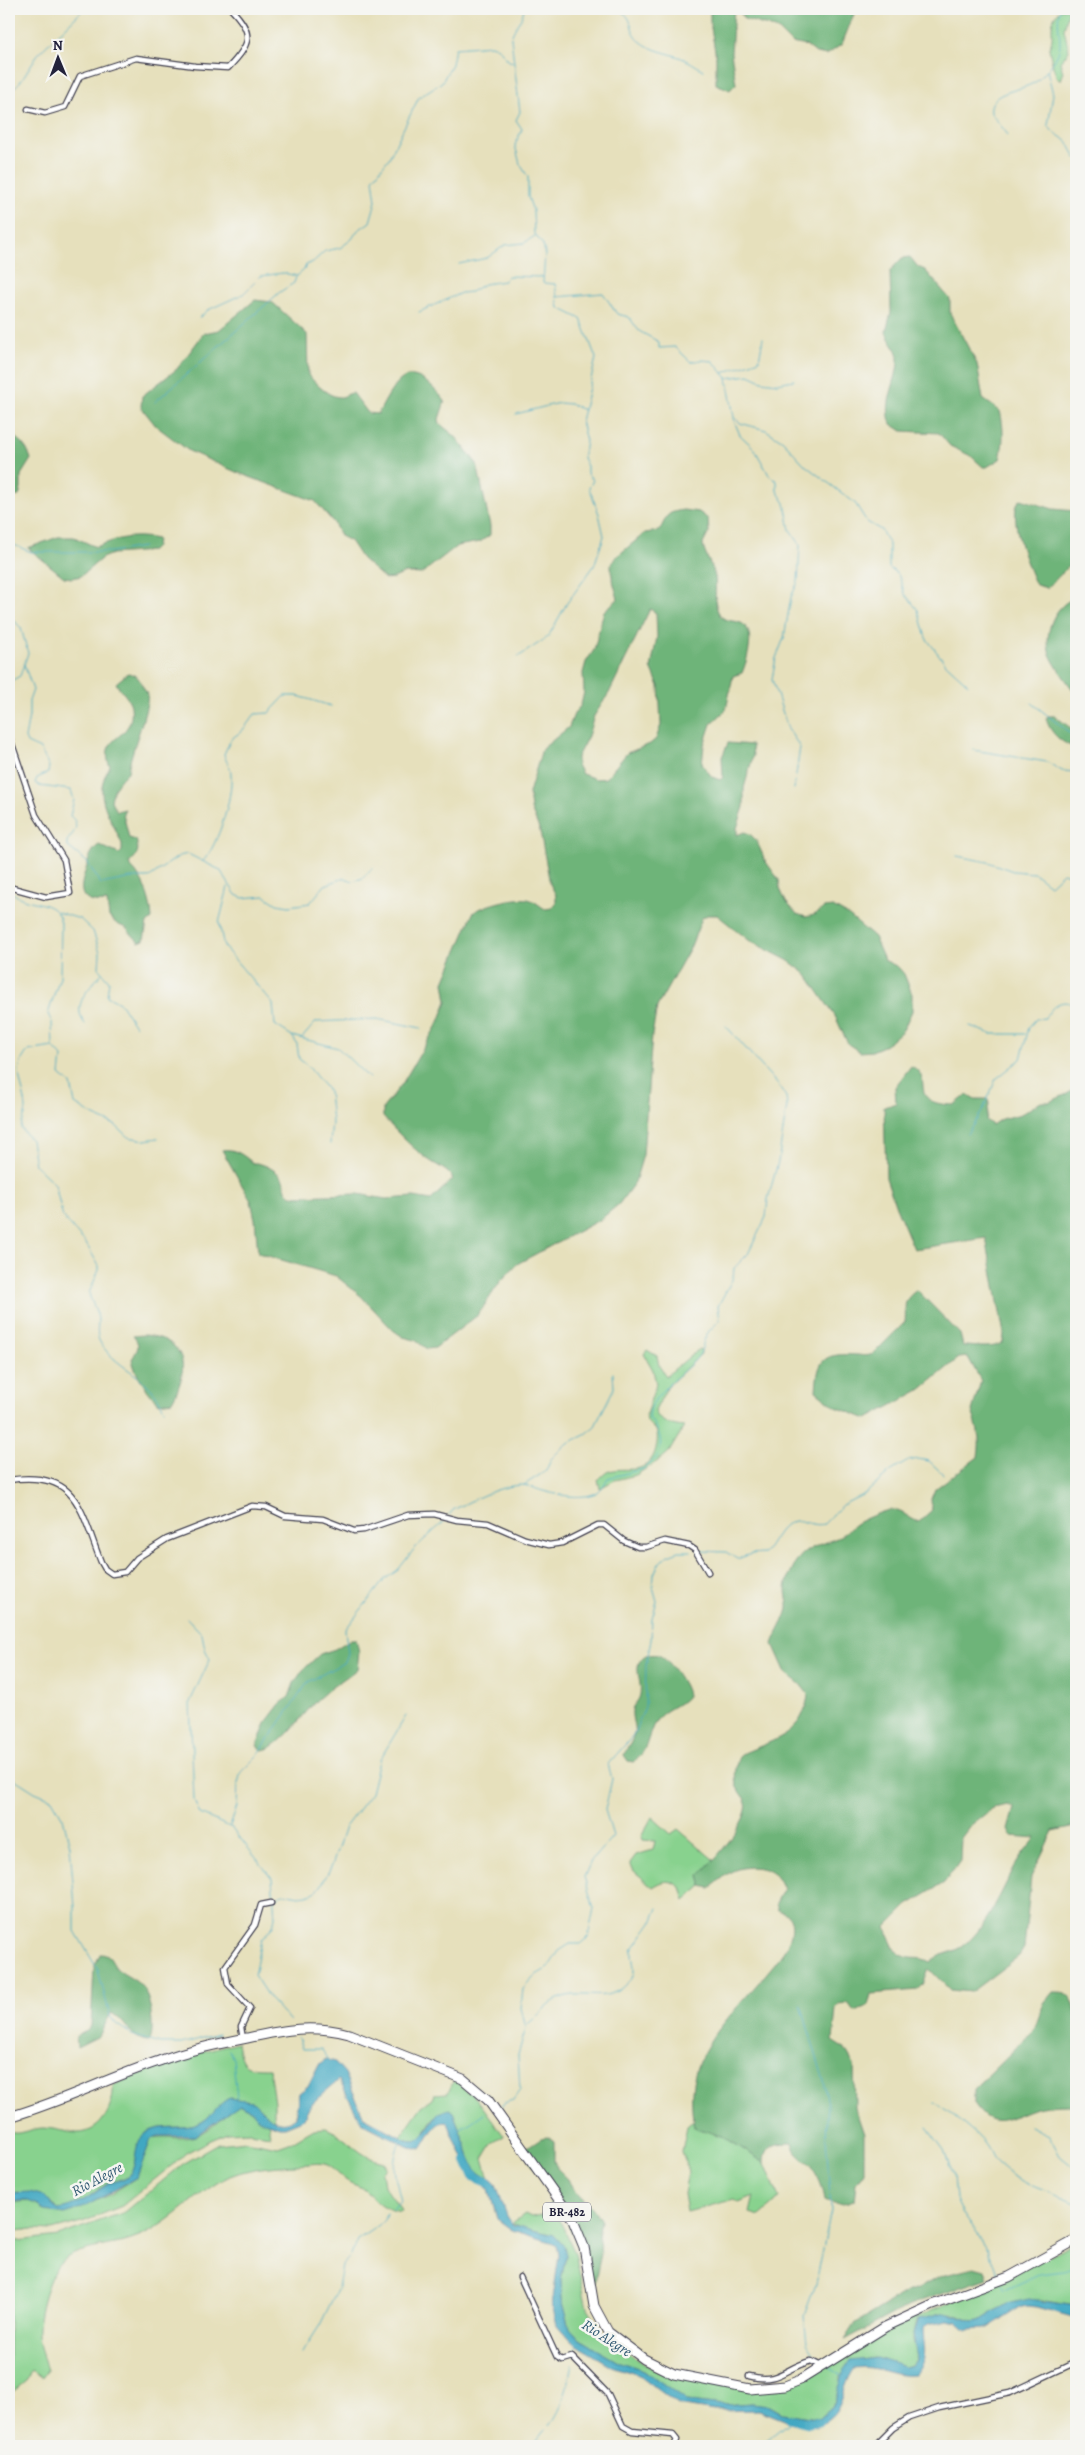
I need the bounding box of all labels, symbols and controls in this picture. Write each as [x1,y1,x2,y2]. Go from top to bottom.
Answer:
north arrow [32,32,82,82]
text: N [53,36,63,55]
water label: Rio Alegre [68,2157,127,2201]
road number: BR-482 [543,2202,591,2222]
water label: Rio Alegre [578,2315,636,2362]

